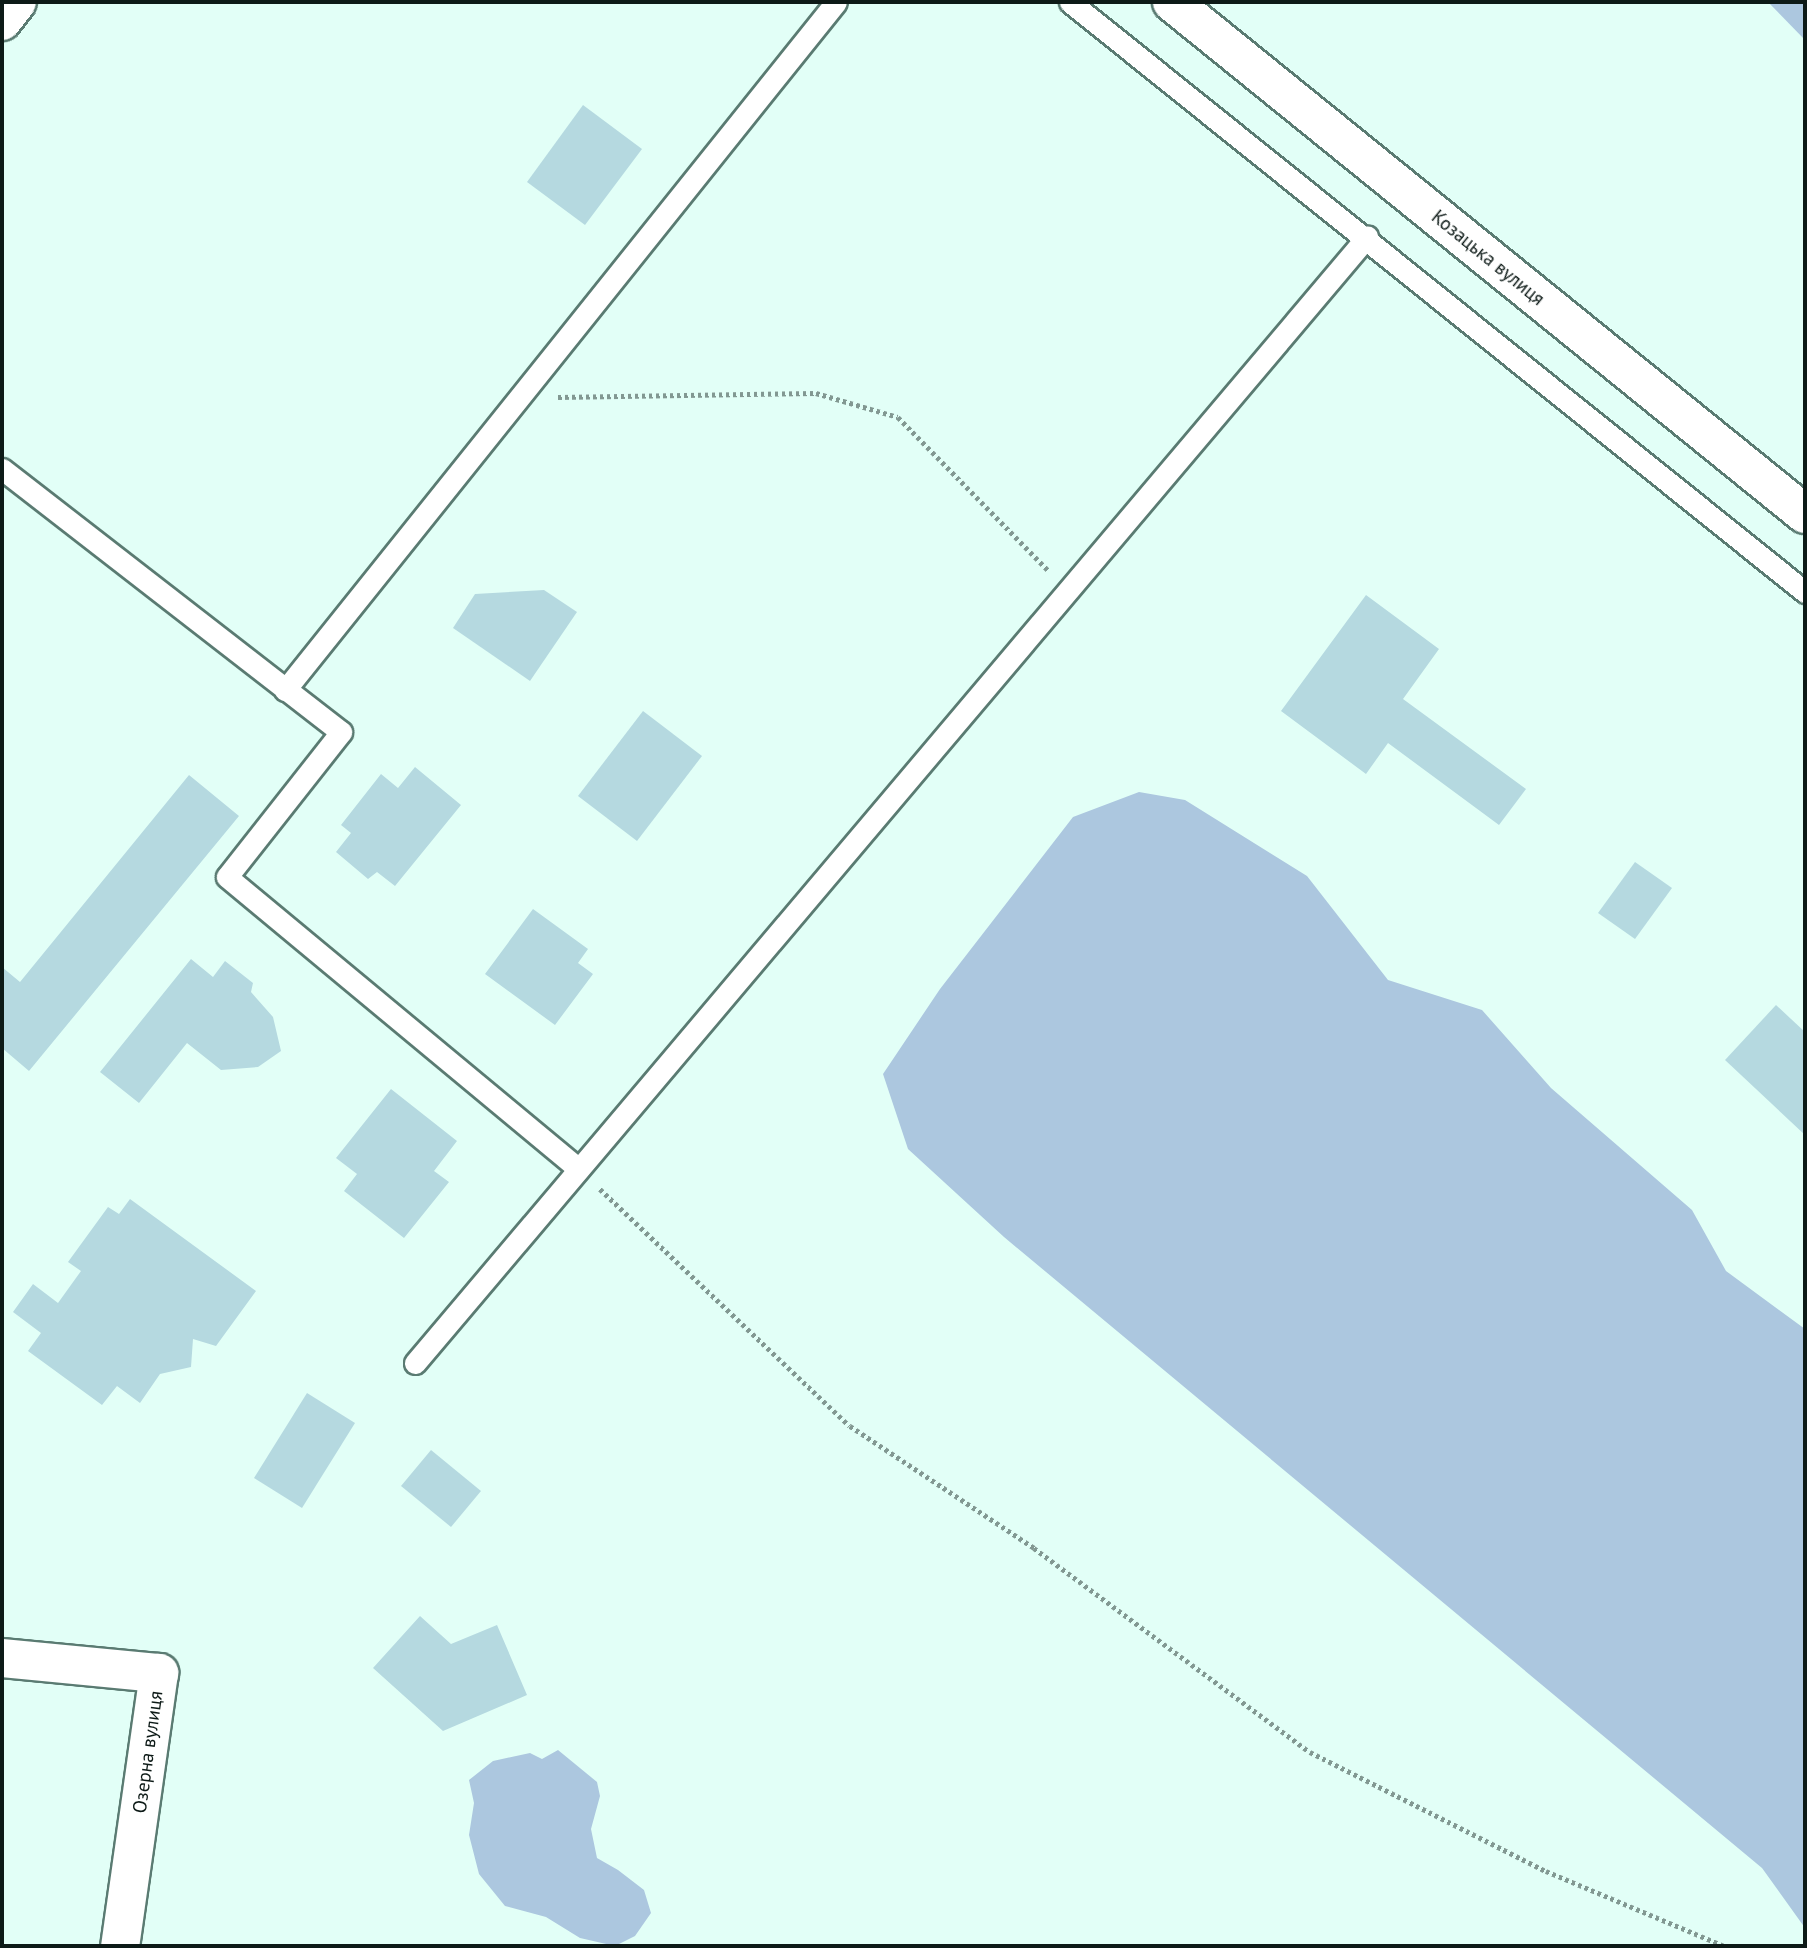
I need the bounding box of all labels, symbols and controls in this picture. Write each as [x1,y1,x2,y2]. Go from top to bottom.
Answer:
street label: Козацька вулиця [1427,206,1549,310]
street label: Озерна вулиця [128,1689,168,1815]

